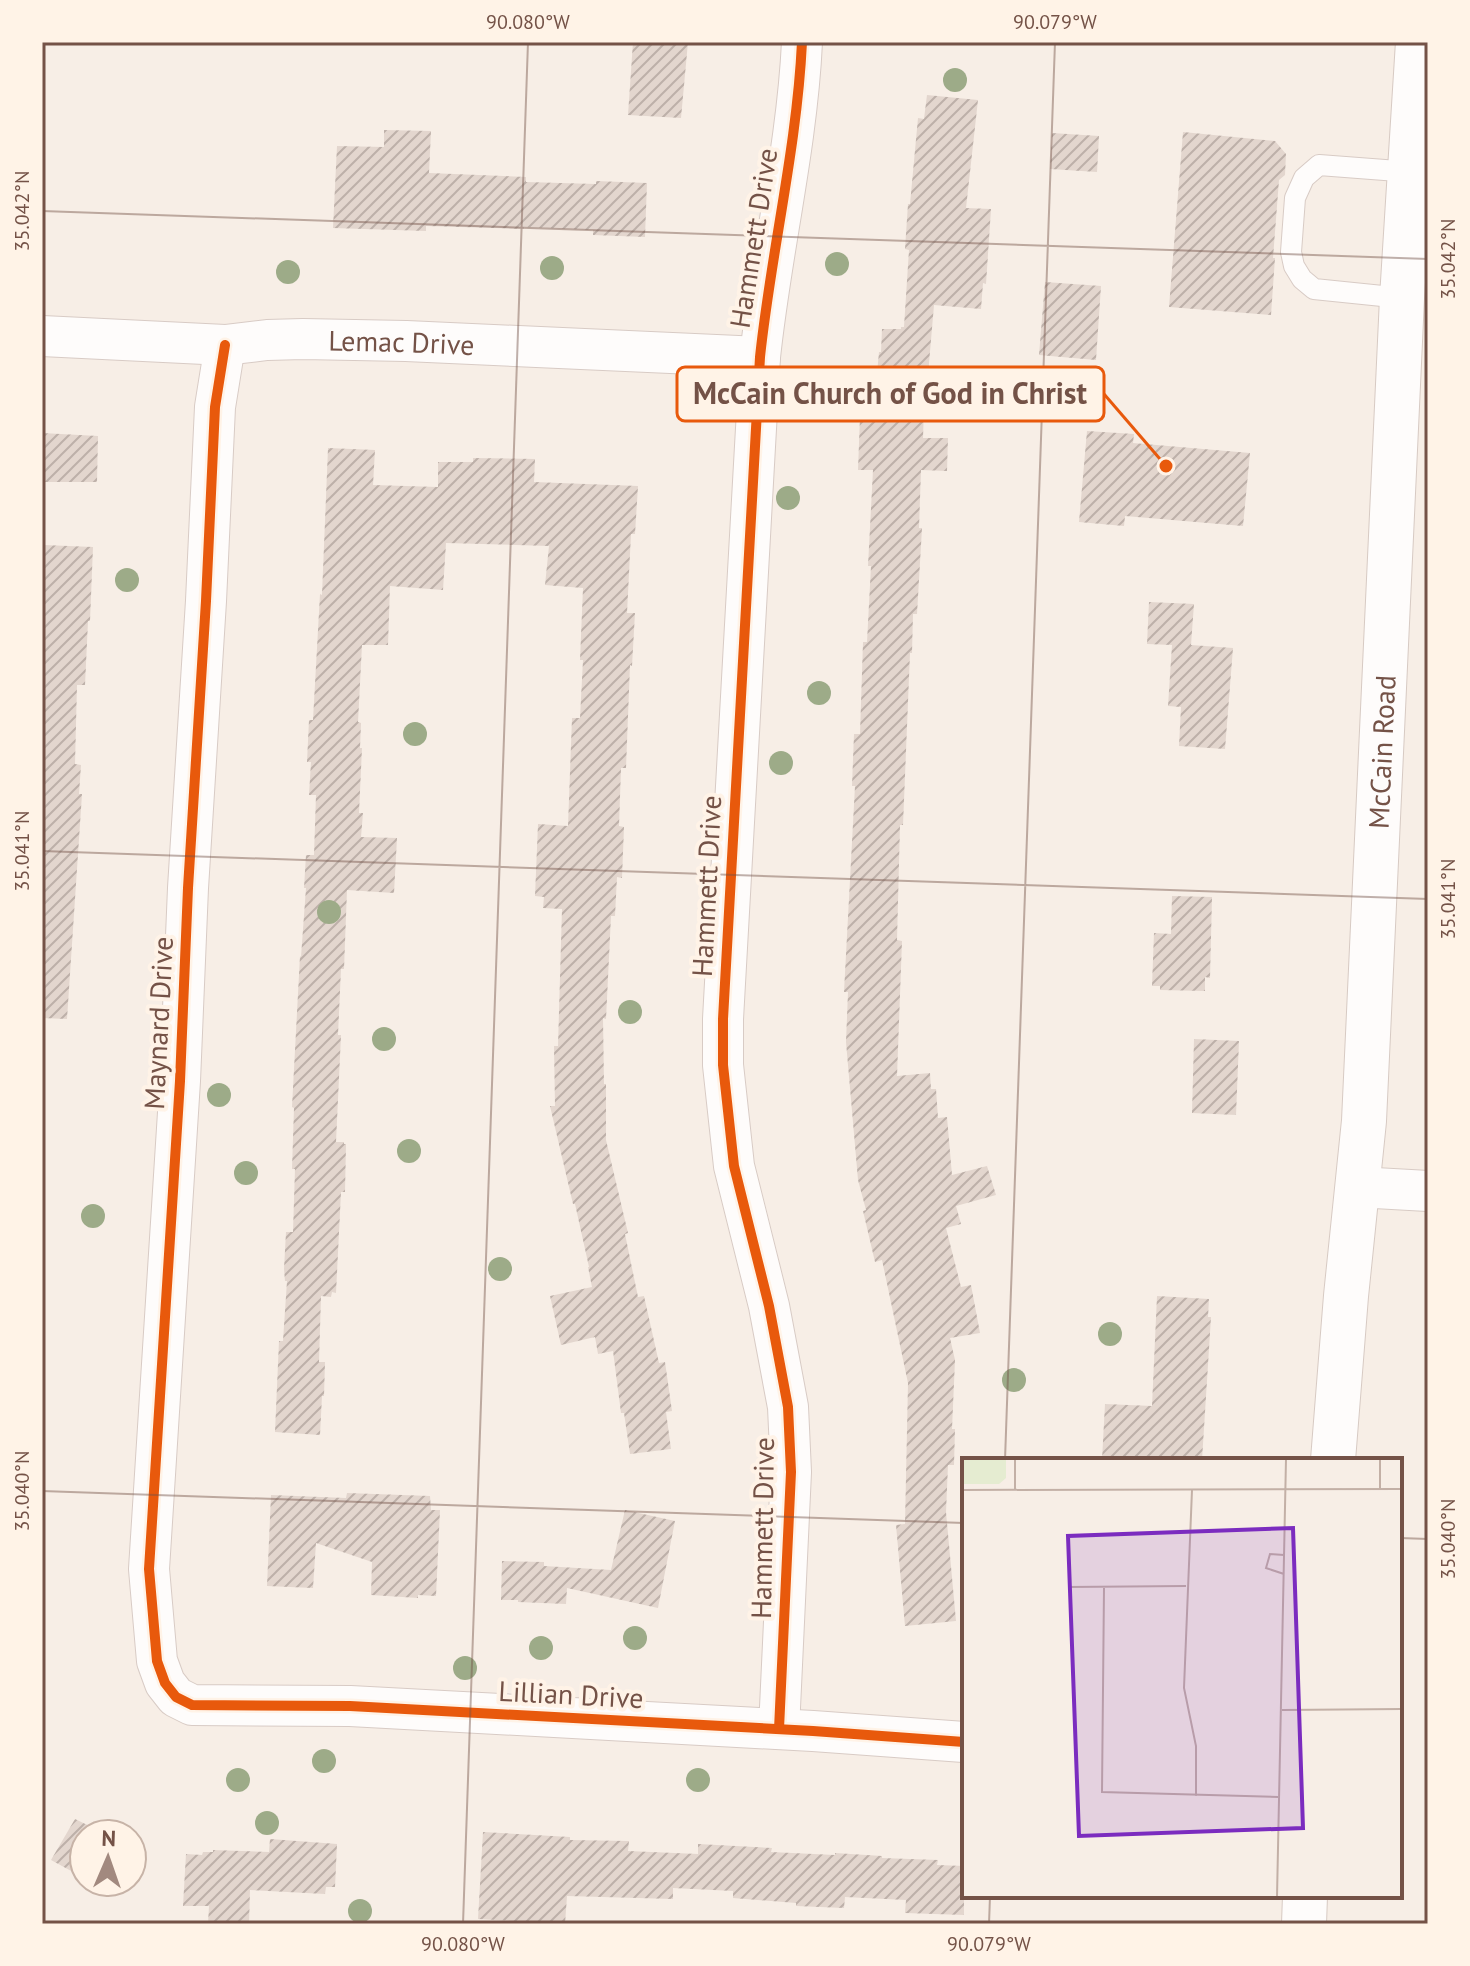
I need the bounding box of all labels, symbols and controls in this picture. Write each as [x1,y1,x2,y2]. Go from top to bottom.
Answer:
text: 90.080°W [486,9,570,35]
text: 90.079°W [1013,9,1097,35]
street label: Hammett Drive [721,145,785,331]
text: 35.042°N [9,171,35,251]
text: 35.042°N [1435,219,1461,299]
street label: Lemac Drive [328,321,475,363]
callout: McCain Church of God in Christ [677,367,1104,421]
text: McCain Church of God in Christ [693,373,1087,412]
street label: McCain Road [1359,674,1403,830]
street label: Hammett Drive [683,794,729,978]
text: 35.041°N [9,811,35,891]
text: 35.041°N [1435,859,1461,939]
street label: Maynard Drive [135,936,181,1110]
street label: Hammett Drive [742,1437,782,1619]
text: 35.040°N [9,1451,35,1531]
inset map [962,1458,1402,1898]
text: 35.040°N [1435,1499,1461,1579]
street label: Lillian Drive [497,1672,645,1716]
north arrow [68,1818,148,1898]
text: N [101,1824,116,1852]
text: 90.080°W [421,1931,505,1957]
text: 90.079°W [947,1931,1031,1957]

